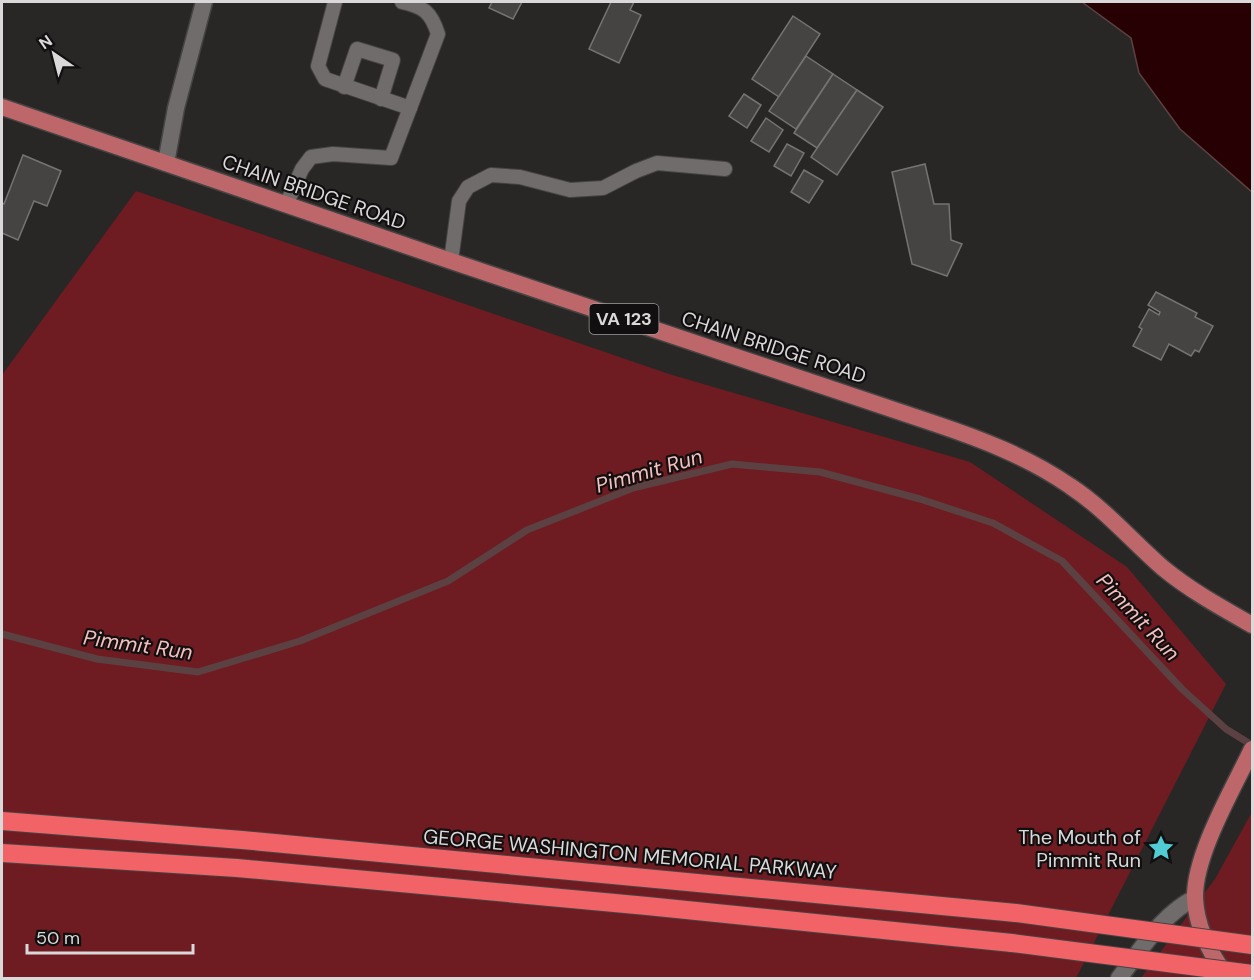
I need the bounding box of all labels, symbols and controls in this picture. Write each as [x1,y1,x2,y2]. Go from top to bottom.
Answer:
north arrow [24,24,84,84]
text: N [35,30,56,54]
street label: CHAIN BRIDGE ROAD [219,148,409,236]
road number: VA 123 [590,304,658,334]
street label: CHAIN BRIDGE ROAD [678,305,870,389]
water label: Pimmit Run [592,442,706,500]
water label: Pimmit Run [1090,567,1186,667]
water label: Pimmit Run [82,623,194,667]
street label: GEORGE WASHINGTON MEMORIAL PARKWAY [422,823,838,885]
place label: The Mouth of Pimmit Run [1018,824,1141,873]
place icon: The Mouth of Pimmit Run [1146,833,1176,863]
scale bar [27,917,194,955]
text: 50 m [36,926,80,950]

